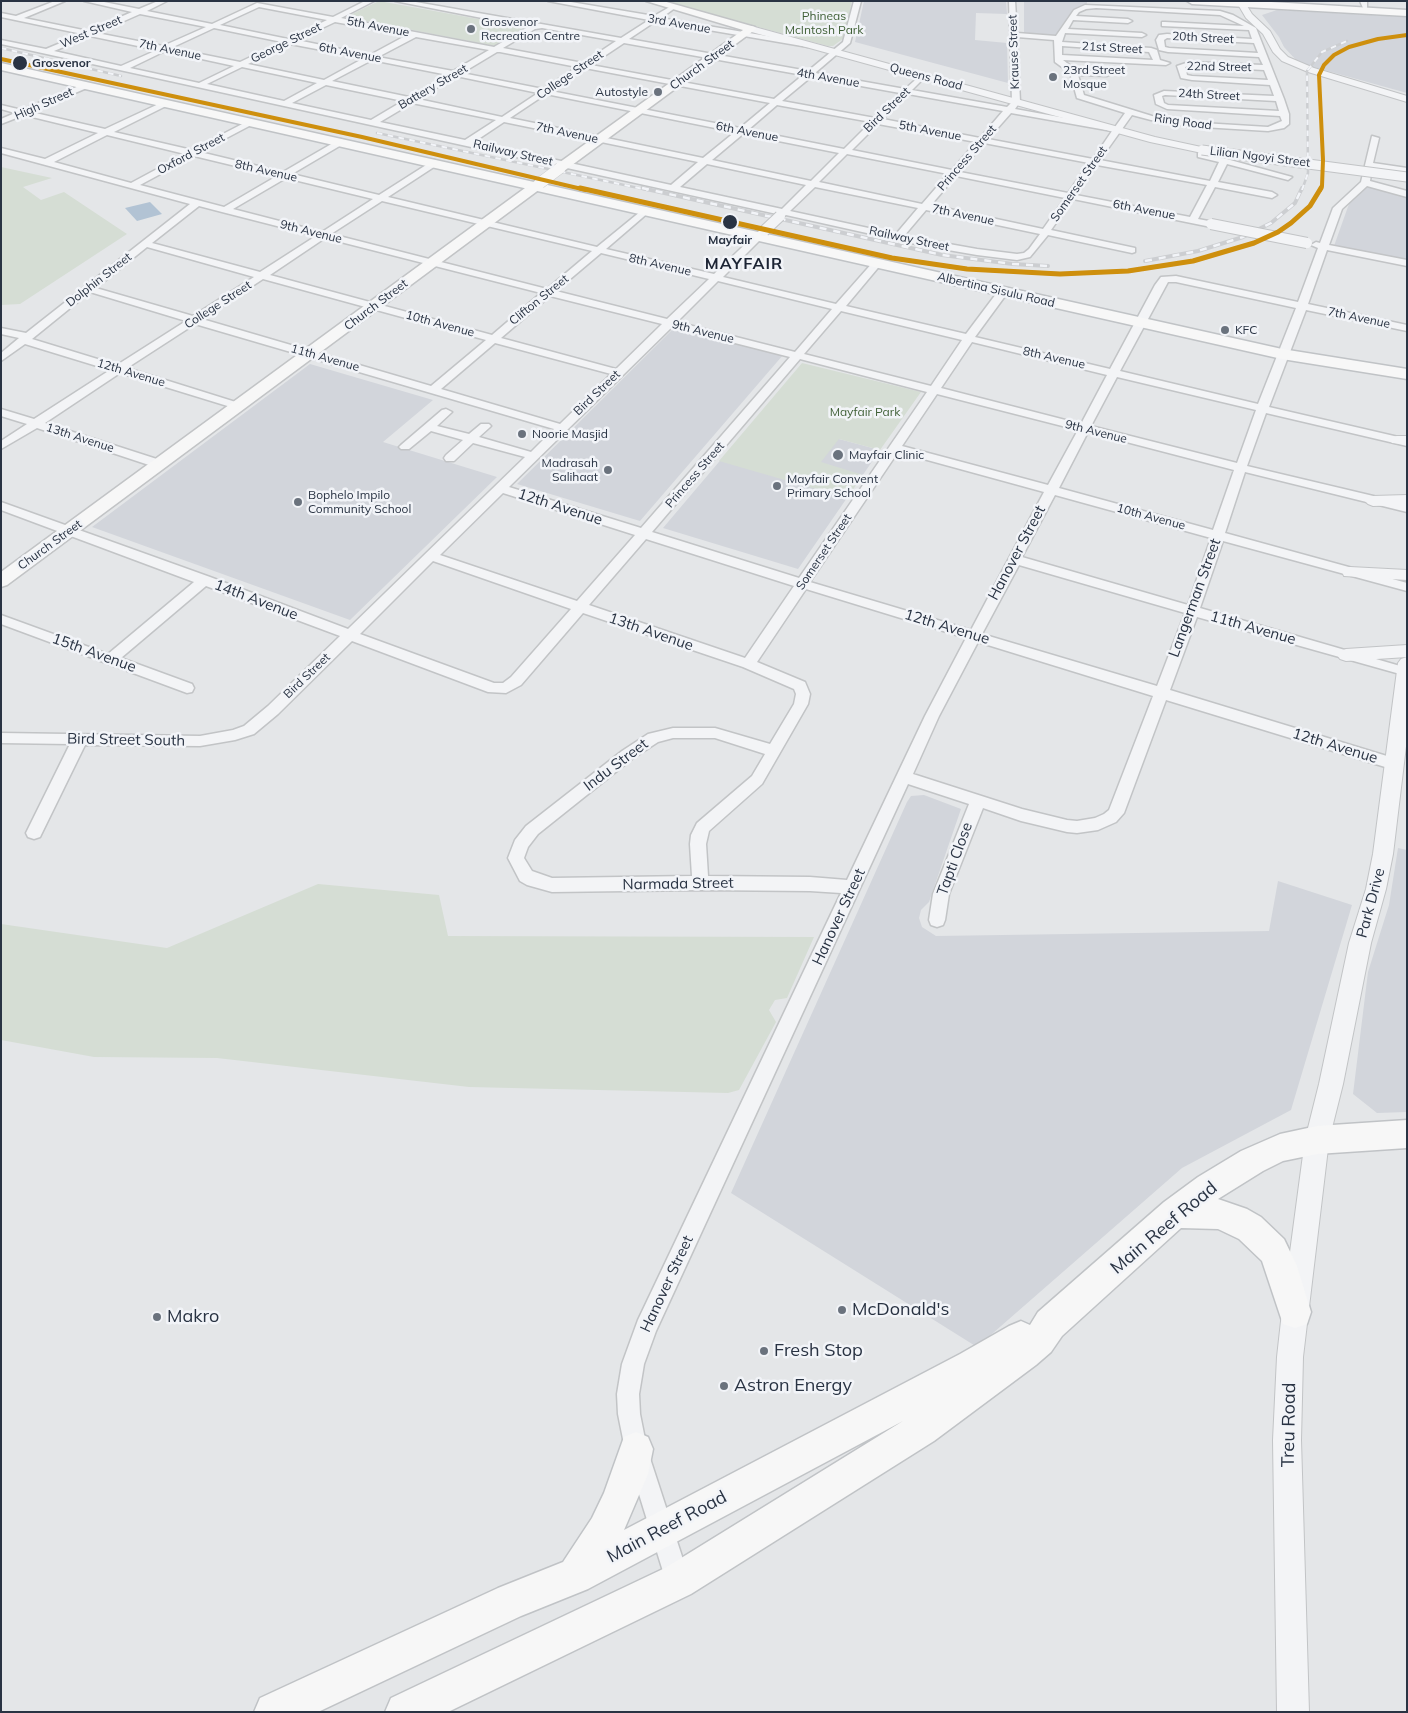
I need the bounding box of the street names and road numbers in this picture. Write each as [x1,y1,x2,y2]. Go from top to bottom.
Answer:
street label: 3rd Avenue [646,11,712,37]
street label: West Street [58,13,124,51]
street label: 5th Avenue [346,14,410,40]
street label: Krause Street [1005,14,1023,90]
street label: George Street [248,20,324,66]
street label: 20th Street [1172,29,1234,47]
street label: 7th Avenue [138,36,202,64]
street label: Church Street [667,37,737,93]
street label: 21st Street [1081,39,1143,57]
street label: 6th Avenue [318,40,382,66]
street label: College Street [534,48,606,102]
street label: 22nd Street [1186,59,1252,75]
street label: Queens Road [888,60,964,94]
street label: Battery Street [396,61,470,113]
street label: 4th Avenue [796,65,860,91]
street label: Bird Street [861,84,913,136]
street label: High Street [12,85,76,123]
street label: 24th Street [1178,86,1240,104]
street label: Ring Road [1153,111,1213,133]
street label: 5th Avenue [898,118,962,144]
street label: 7th Avenue [535,119,599,147]
street label: 6th Avenue [715,119,779,145]
street label: Princess Street [935,122,999,194]
street label: Oxford Street [155,130,227,178]
street label: Railway Street [472,137,554,169]
street label: Somerset Street [1048,144,1110,224]
street label: Lilian Ngoyi Street [1209,144,1311,170]
street label: 8th Avenue [234,157,298,185]
street label: 6th Avenue [1112,197,1176,223]
street label: 7th Avenue [931,201,995,229]
street label: 9th Avenue [279,217,343,247]
street label: Railway Street [868,224,950,254]
street label: Dolphin Street [63,250,135,310]
street label: 8th Avenue [628,251,692,279]
street label: Albertina Sisulu Road [936,269,1056,311]
street label: Clifton Street [506,272,572,328]
street label: Church Street [341,276,411,334]
street label: College Street [182,278,254,332]
street label: 7th Avenue [1327,304,1391,332]
street label: 10th Avenue [404,308,476,340]
street label: 9th Avenue [671,317,735,347]
street label: 11th Avenue [289,341,361,375]
street label: 8th Avenue [1022,344,1086,372]
street label: 12th Avenue [95,356,167,390]
street label: Bird Street [571,367,623,419]
street label: 9th Avenue [1064,417,1128,447]
street label: 13th Avenue [44,420,116,456]
street label: Princess Street [663,439,727,511]
street label: 12th Avenue [515,485,605,529]
street label: 10th Avenue [1115,501,1187,533]
street label: Hanover Street [985,503,1049,603]
street label: Somerset Street [793,511,855,593]
street label: Church Street [15,517,85,573]
street label: Langerman Street [1165,536,1225,660]
street label: 14th Avenue [212,576,300,624]
street label: 12th Avenue [902,605,992,649]
street label: 11th Avenue [1208,607,1298,649]
street label: 13th Avenue [606,609,696,655]
street label: 15th Avenue [49,629,139,677]
street label: Bird Street [281,650,333,702]
street label: 12th Avenue [1290,724,1380,768]
street label: Bird Street South [67,730,185,750]
street label: Indu Street [580,735,652,795]
street label: Tapti Close [933,820,977,898]
street label: Hanover Street [809,866,869,968]
street label: Park Drive [1353,866,1389,940]
street label: Narmada Street [622,874,734,894]
street label: Main Reef Road [1106,1177,1222,1279]
street label: Hanover Street [637,1233,697,1335]
street label: Treu Road [1277,1382,1301,1468]
street label: Main Reef Road [603,1486,731,1568]

